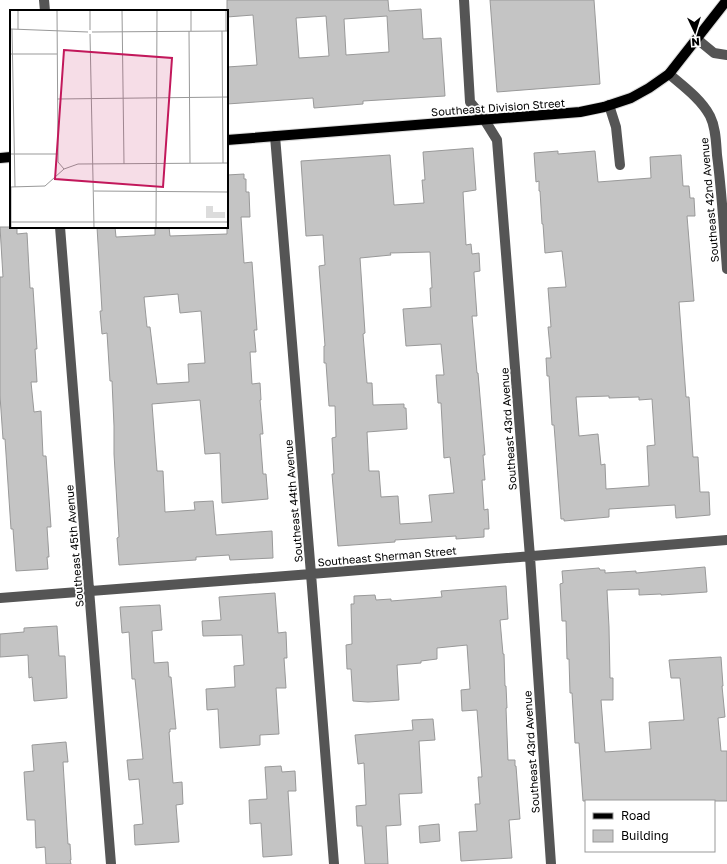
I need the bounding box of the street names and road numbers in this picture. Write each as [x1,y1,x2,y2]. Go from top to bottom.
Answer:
street label: Southeast Division Street [431,96,565,118]
street label: Southeast 42nd Avenue [697,137,721,263]
street label: Southeast 43rd Avenue [497,367,519,491]
street label: Southeast 44th Avenue [281,439,305,563]
street label: Southeast 45th Avenue [62,484,86,608]
street label: Southeast Sherman Street [317,543,457,569]
street label: Southeast 43rd Avenue [520,690,542,814]

